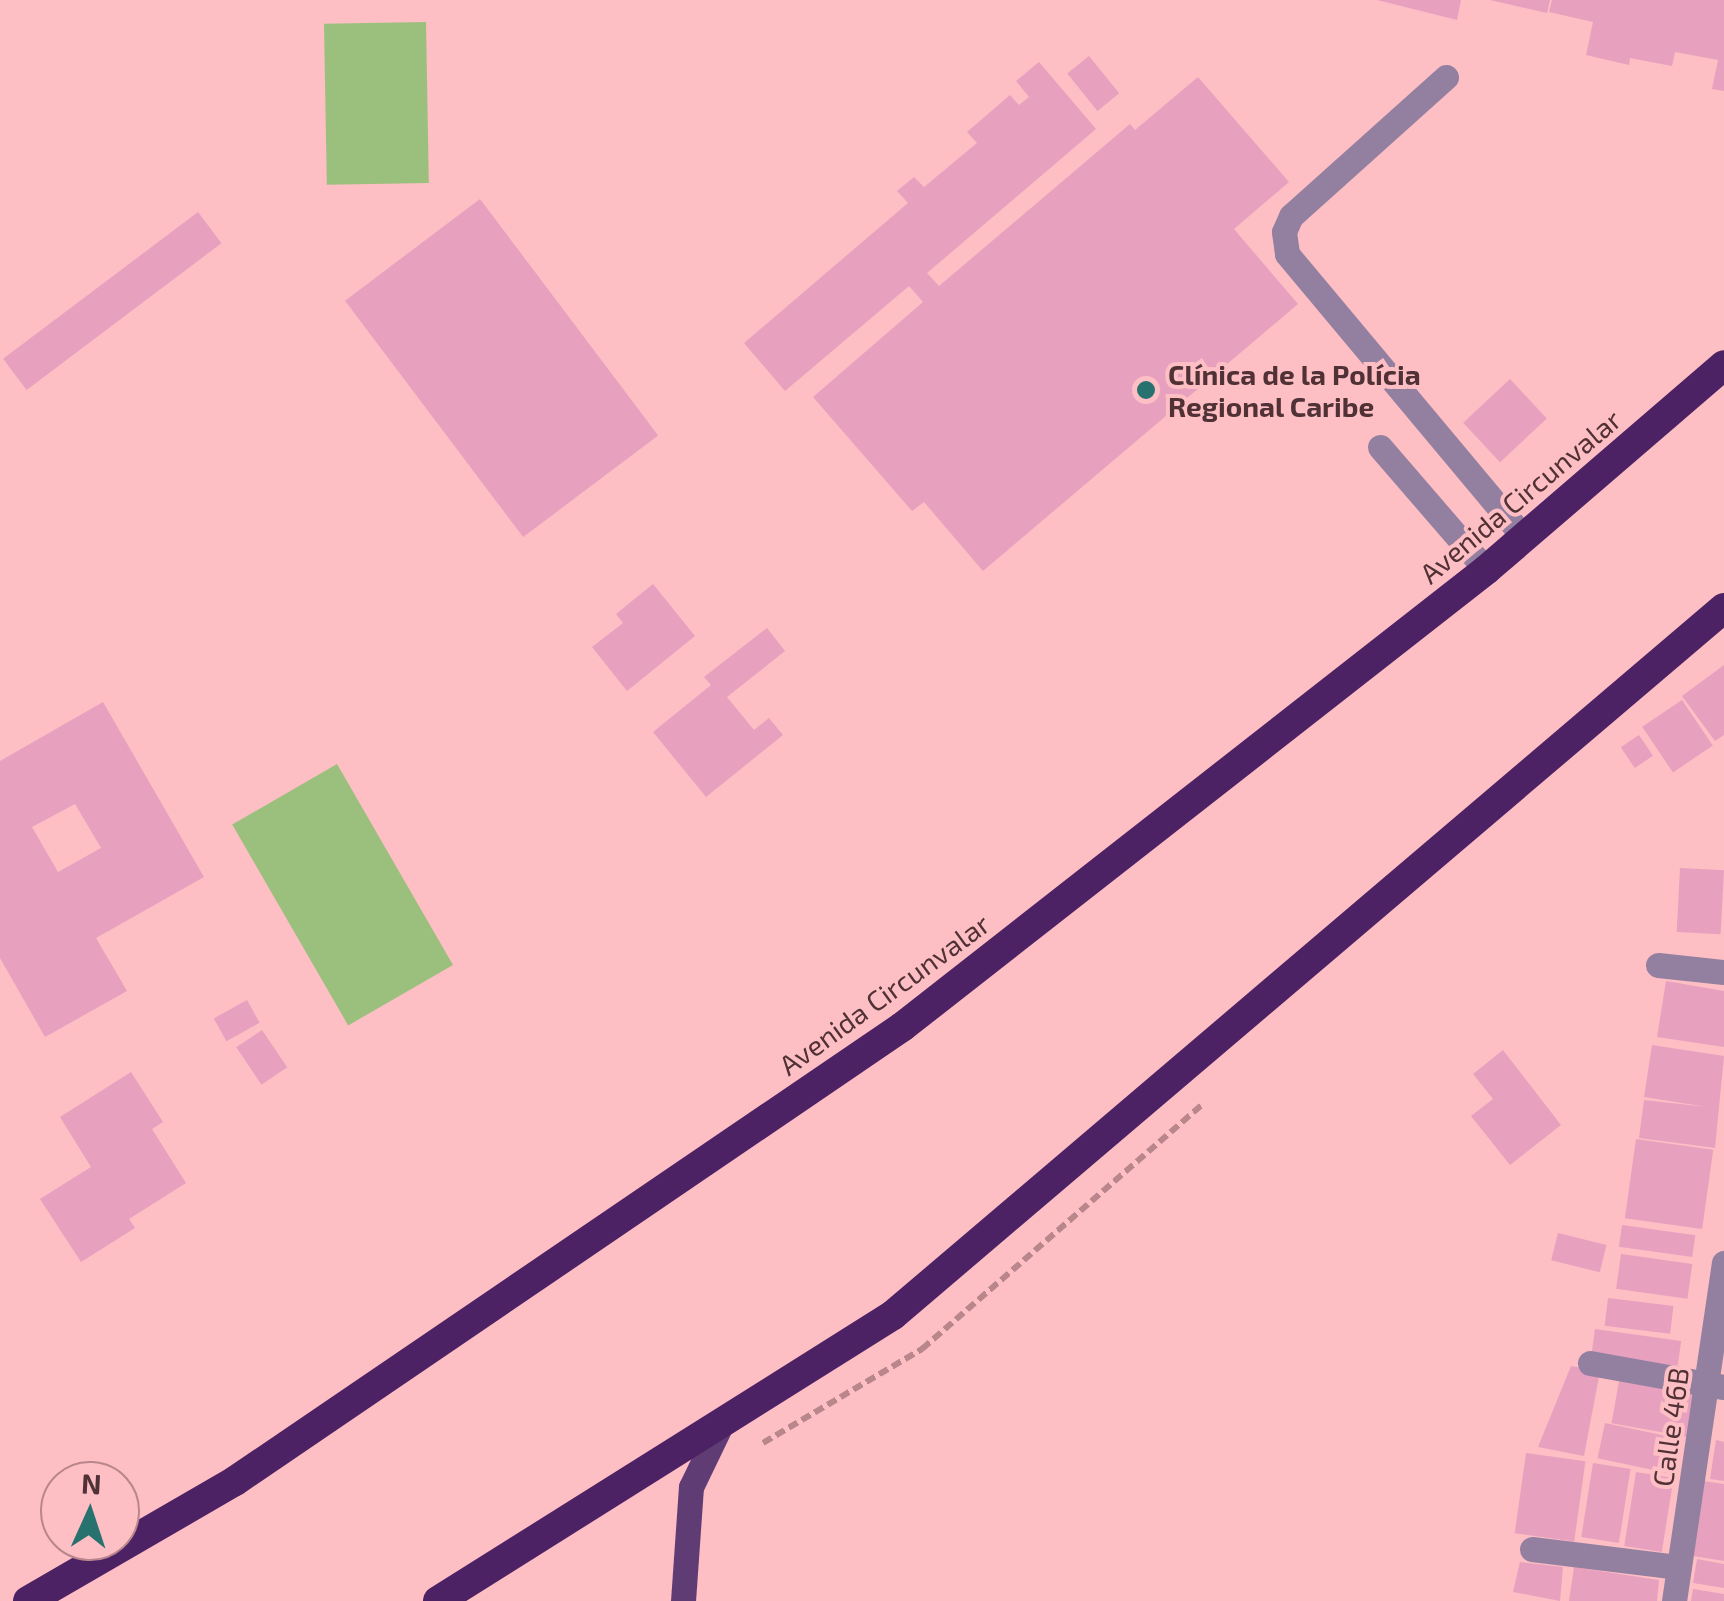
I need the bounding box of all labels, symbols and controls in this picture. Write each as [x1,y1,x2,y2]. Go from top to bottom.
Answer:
place label: Clínica de la Polícia Regional Caribe [1168,357,1421,423]
marker: Clínica de la Polícia Regional Caribe [1133,377,1159,403]
street label: Avenida Circunvalar [1413,402,1627,590]
street label: Avenida Circunvalar [772,906,996,1082]
street label: Calle 46B [1645,1365,1695,1489]
north arrow [40,1461,140,1561]
text: N [80,1466,102,1501]

